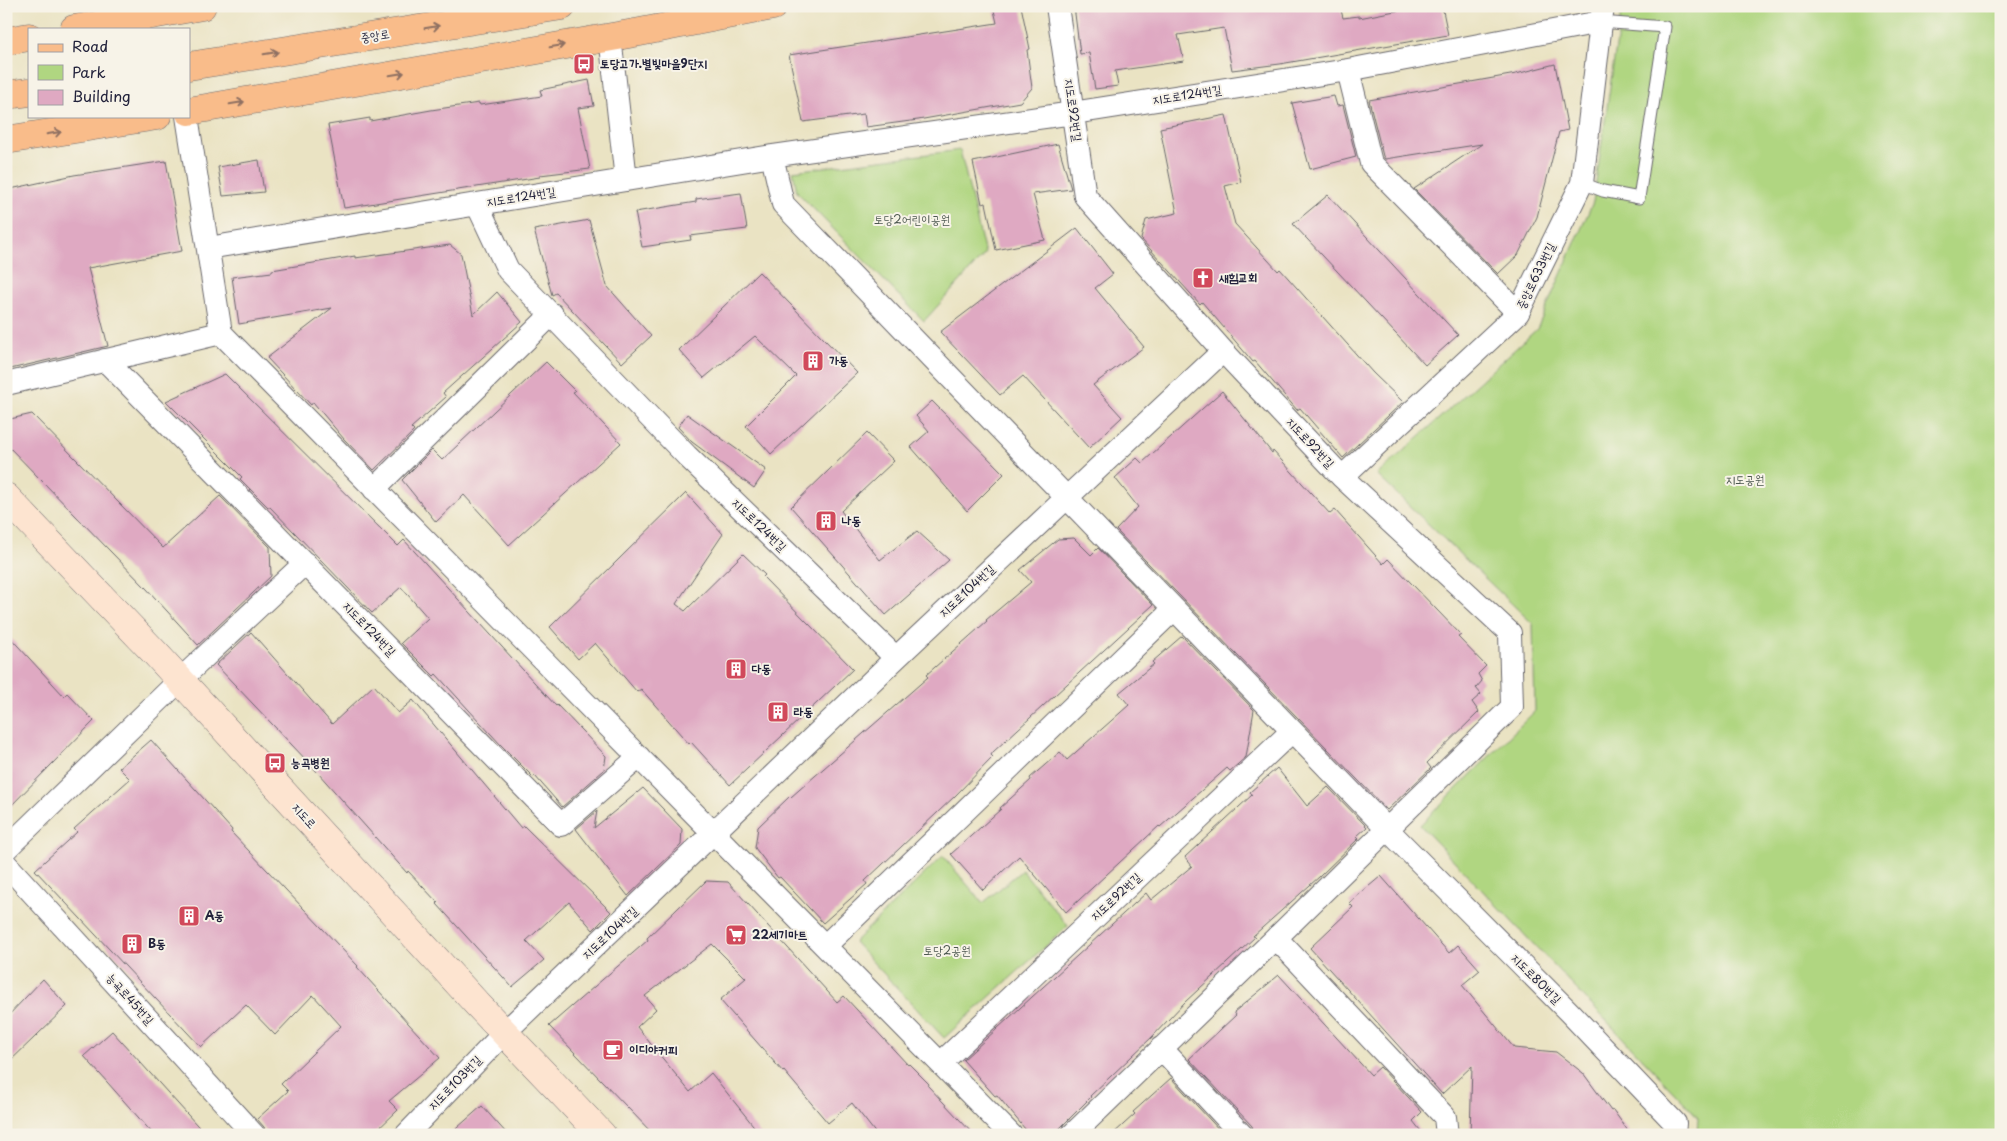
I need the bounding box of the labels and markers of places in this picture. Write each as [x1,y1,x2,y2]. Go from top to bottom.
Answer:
bus stop icon: 토당고가.별빛마을9단지 [572,52,596,76]
place label: 토당고가.별빛마을9단지 [600,54,707,72]
church icon: 새힘교회 [1191,266,1215,290]
place label: 새힘교회 [1218,268,1258,286]
building icon: 가동 [801,349,825,373]
place label: 가동 [829,351,848,369]
building icon: 나동 [814,509,838,533]
place label: 나동 [841,511,861,529]
building icon: 다동 [724,657,748,681]
place label: 다동 [751,659,771,677]
building icon: 라동 [766,700,790,724]
place label: 라동 [793,702,813,720]
bus stop icon: 능곡병원 [263,751,287,775]
place label: 능곡병원 [291,753,330,771]
building icon: A동 [177,904,201,928]
place label: A동 [205,906,224,924]
supermarket icon: 22세기마트 [724,923,748,947]
place label: 22세기마트 [752,925,808,943]
building icon: B동 [120,932,144,956]
place label: B동 [148,934,166,952]
cafe icon: 이디야커피 [601,1038,625,1062]
place label: 이디야커피 [629,1040,678,1058]

